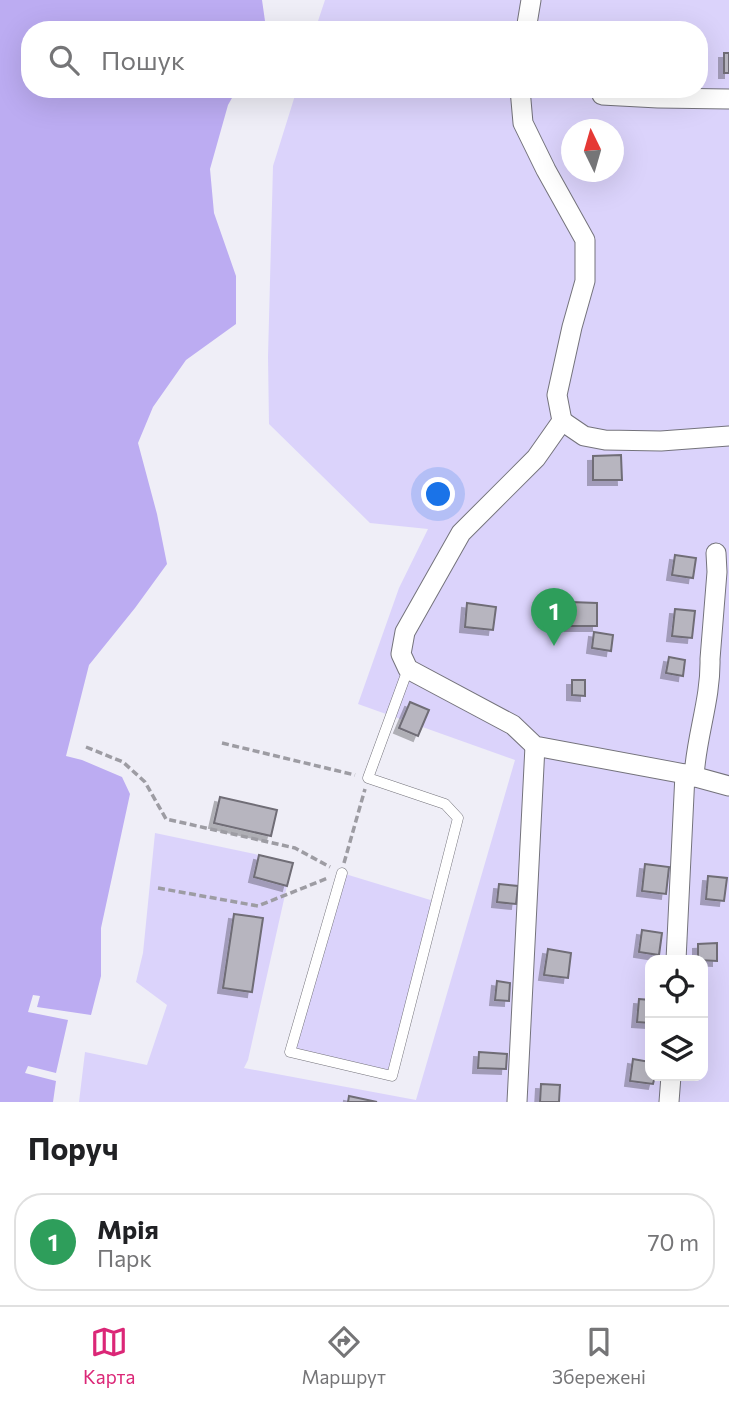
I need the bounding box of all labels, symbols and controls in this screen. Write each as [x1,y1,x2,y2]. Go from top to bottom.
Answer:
search box [21,21,708,98]
icon: search [45,41,83,79]
text: Пошук [101,44,185,75]
north arrow [561,119,624,182]
your location [421,477,455,511]
pin: 1 [531,588,577,646]
map controls [645,955,708,1081]
button: locate [645,955,708,1018]
button: layers [645,1018,708,1081]
text: Поруч [28,1129,119,1166]
text: Мрія [97,1213,159,1244]
text: 1 [48,1228,58,1256]
text: 70 m [647,1228,699,1256]
text: Парк [97,1244,152,1272]
tab: Карта [83,1323,135,1388]
tab: Маршрут [302,1323,386,1388]
tab: Збережені [552,1323,646,1388]

